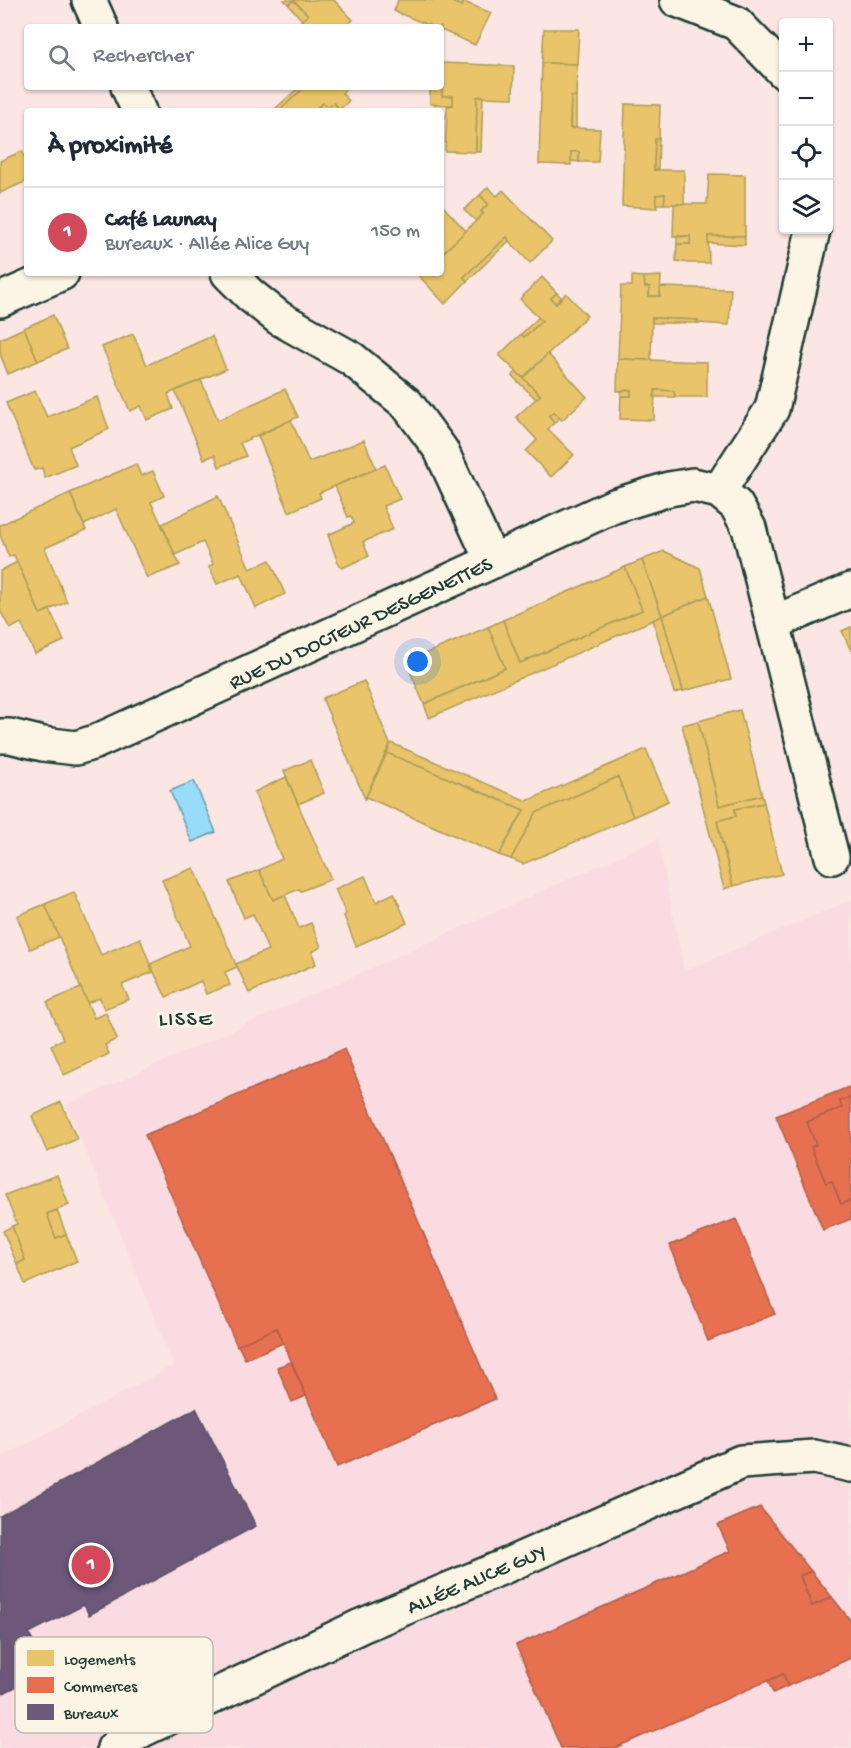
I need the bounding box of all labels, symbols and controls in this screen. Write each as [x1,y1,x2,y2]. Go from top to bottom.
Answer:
map controls [779,18,833,234]
button: + [779,18,833,72]
search box [24,24,444,90]
icon: search [45,41,78,74]
text: Rechercher [93,44,193,70]
button: − [779,72,833,126]
button: locate [779,126,833,180]
text: À proximité [48,132,172,163]
button: layers [779,180,833,234]
text: Café Launay [105,208,217,234]
text: 1 [63,221,72,244]
text: 150 m [371,221,420,244]
text: Bureaux · Allée Alice Guy [105,234,309,257]
street label: RUE DU DOCTEUR DESGENETTES [226,553,497,697]
your location [403,647,432,676]
district label: LISSE [159,1008,213,1034]
street label: ALLÉE ALICE GUY [404,1541,551,1622]
pin: 1 [72,1542,110,1588]
legend [15,1637,213,1733]
text: Logements [64,1652,136,1671]
text: Commerces [64,1679,138,1698]
text: Bureaux [63,1706,119,1725]

